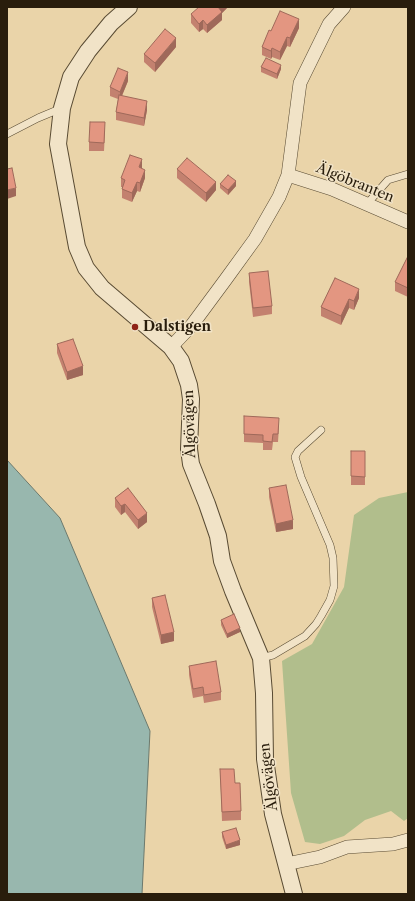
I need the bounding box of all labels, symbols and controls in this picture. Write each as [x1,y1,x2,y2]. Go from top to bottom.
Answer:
street label: Älgöbranten [314,160,396,206]
place label: Dalstigen [143,319,211,335]
marker: Dalstigen [130,322,140,332]
street label: Älgövägen [180,389,200,459]
street label: Älgövägen [256,742,282,812]

